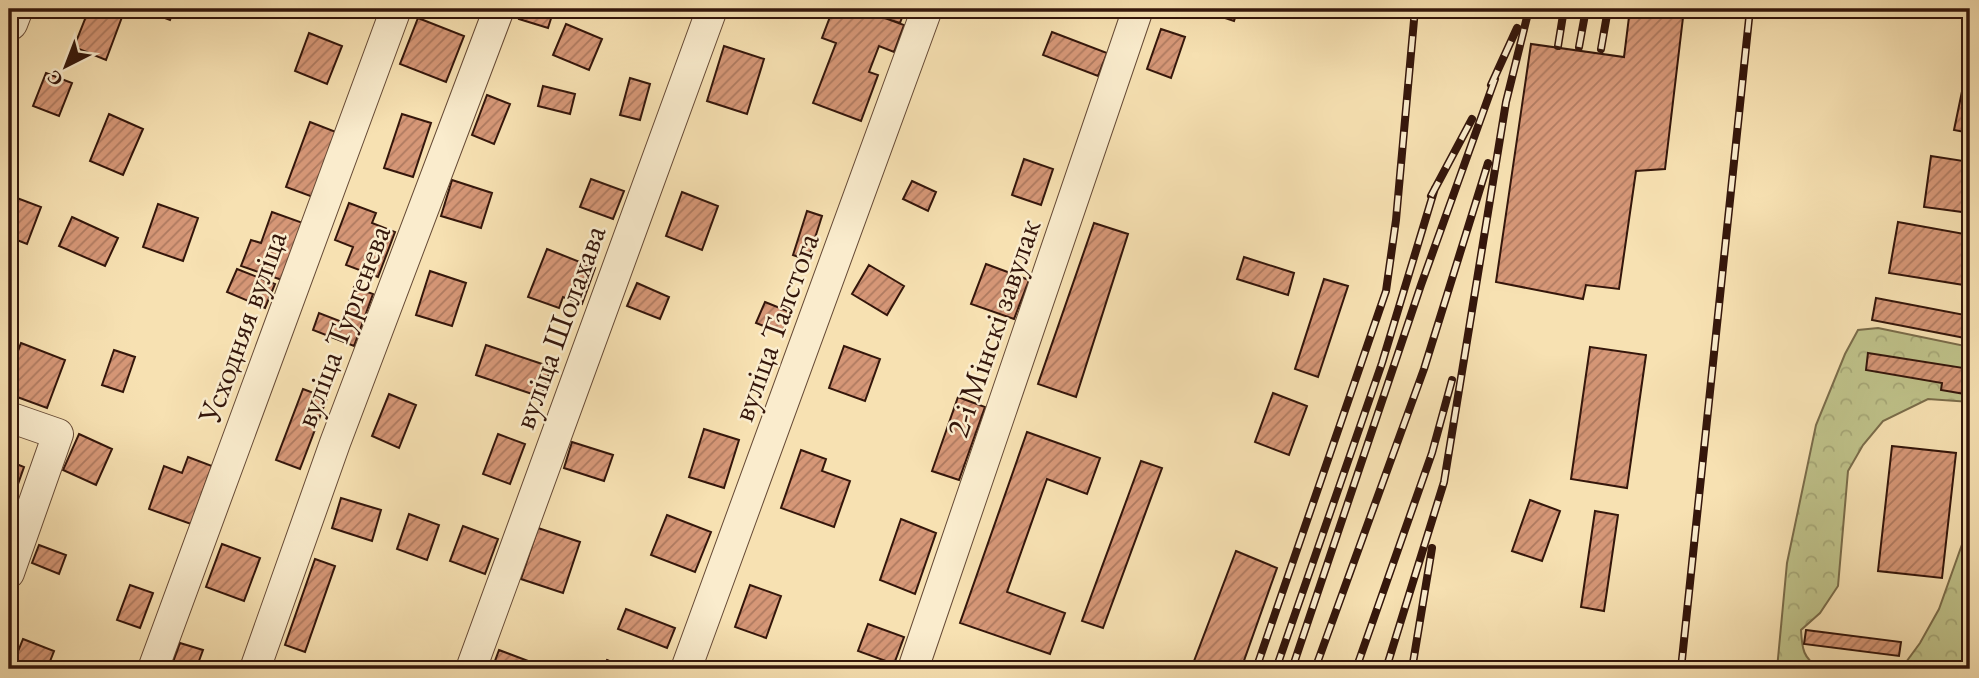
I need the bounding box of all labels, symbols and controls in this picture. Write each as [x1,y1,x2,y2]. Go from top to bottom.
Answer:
north arrow [32,32,102,102]
text: С [42,64,68,92]
street label: 2-і Мінскі завулак [936,213,1050,443]
street label: вуліца Тургенева [284,219,400,433]
street label: вуліца Шолахава [503,219,615,435]
street label: Усходняя вуліца [187,225,296,430]
street label: вуліца Талстога [721,227,829,427]

